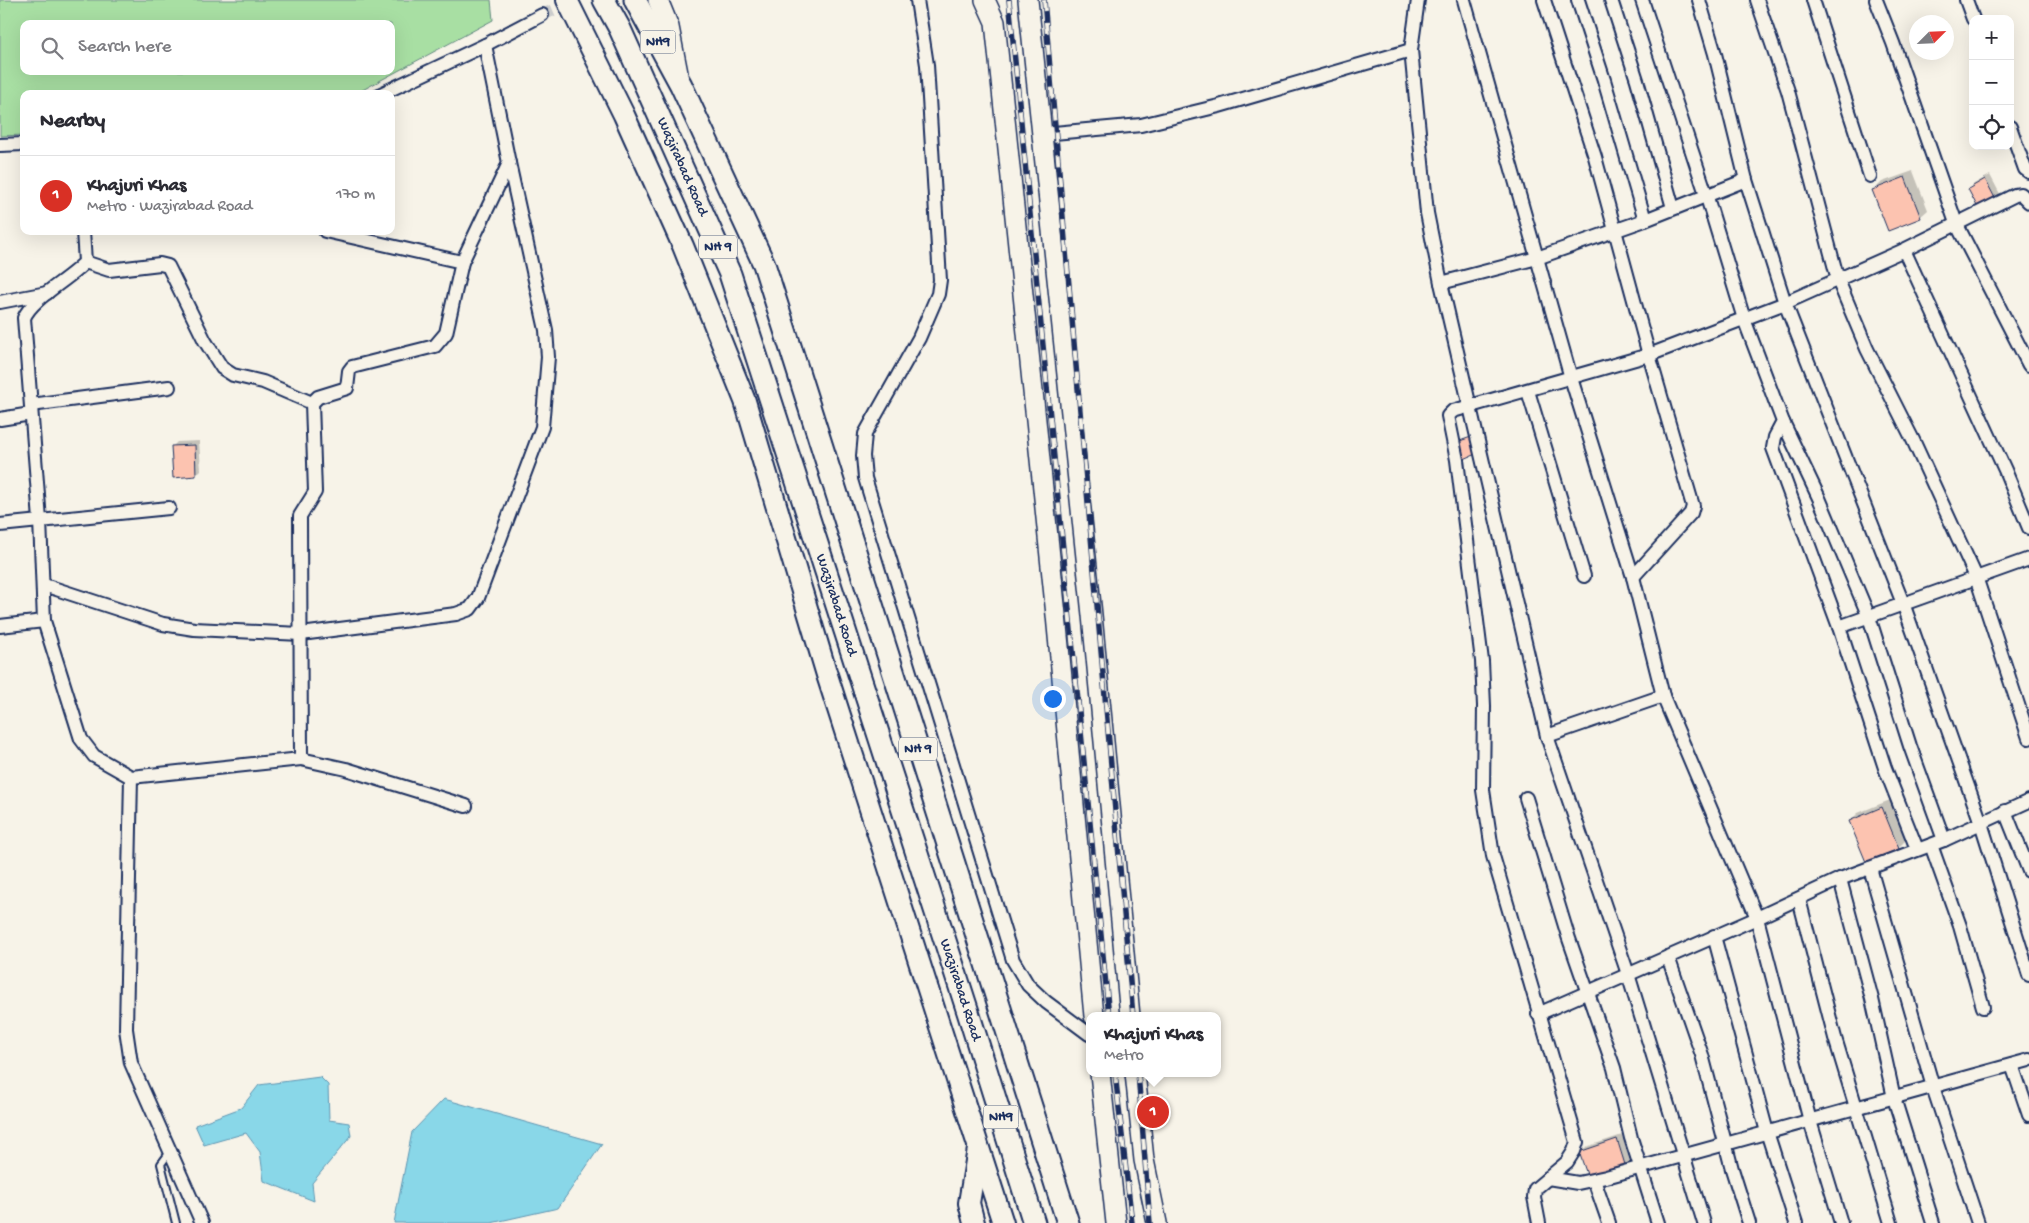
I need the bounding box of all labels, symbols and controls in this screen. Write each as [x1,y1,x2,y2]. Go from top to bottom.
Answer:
north arrow [1909,15,1954,60]
map controls [1969,15,2014,150]
button: + [1969,15,2014,60]
search box [20,20,395,75]
road number: NH9 [640,31,676,54]
icon: search [38,34,66,62]
text: Search here [78,36,172,59]
button: − [1969,60,2014,105]
button: locate [1969,105,2014,150]
text: Nearby [40,110,105,135]
street label: Wazirabad Road [652,115,712,220]
text: Khajuri Khas [87,175,186,198]
text: 1 [53,186,59,205]
text: 170 m [336,186,375,205]
text: Metro · Wazirabad Road [87,198,252,217]
road number: NH 9 [699,236,737,258]
street label: Wazirabad Road [811,552,861,659]
your location [1040,686,1066,712]
road number: NH 9 [899,738,937,761]
street label: Wazirabad Road [935,937,985,1044]
popup [1086,1012,1221,1077]
text: Khajuri Khas [1104,1024,1203,1047]
text: Metro [1104,1047,1144,1066]
pin: 1 [1137,1093,1169,1131]
road number: NH9 [984,1106,1018,1128]

